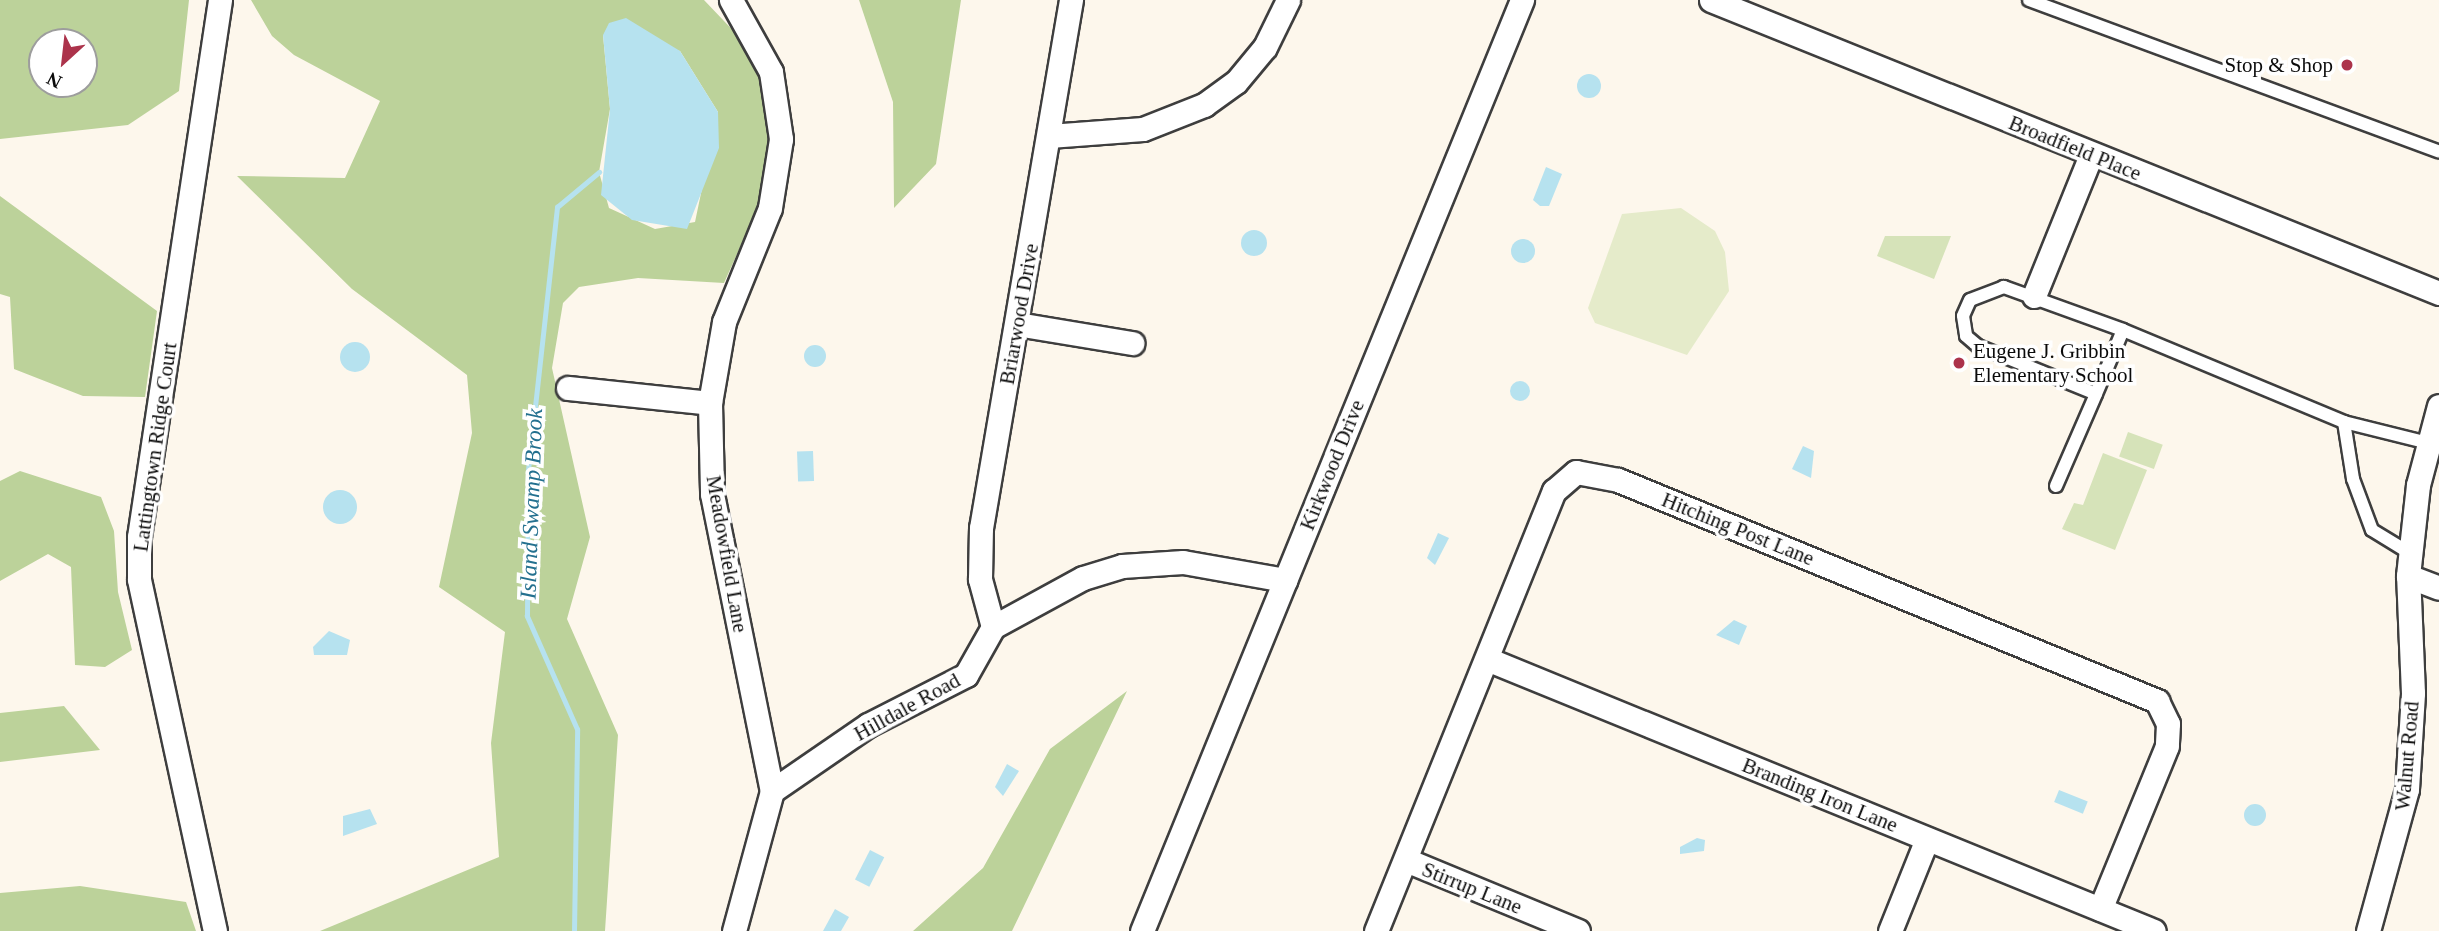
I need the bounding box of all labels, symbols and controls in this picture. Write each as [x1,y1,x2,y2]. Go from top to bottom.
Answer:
north arrow [28,28,98,98]
place label: Stop & Shop [2224,52,2333,78]
marker: Stop & Shop [2339,57,2355,73]
text: N [43,68,65,93]
street label: Broadfield Place [2005,110,2145,186]
street label: Briarwood Drive [994,241,1044,387]
place label: Eugene J. Gribbin Elementary School [1973,338,2133,388]
street label: Lattingtown Ridge Court [128,341,182,553]
marker: Eugene J. Gribbin Elementary School [1951,355,1967,371]
street label: Kirkwood Drive [1294,396,1370,534]
water label: Island Swamp Brook [515,408,549,600]
street label: Meadowfield Lane [701,473,753,635]
street label: Hitching Post Lane [1658,487,1818,571]
street label: Hilldale Road [850,668,964,746]
street label: Walnut Road [2390,700,2424,812]
street label: Branding Iron Lane [1739,752,1901,838]
street label: Stirrup Lane [1418,857,1526,919]

